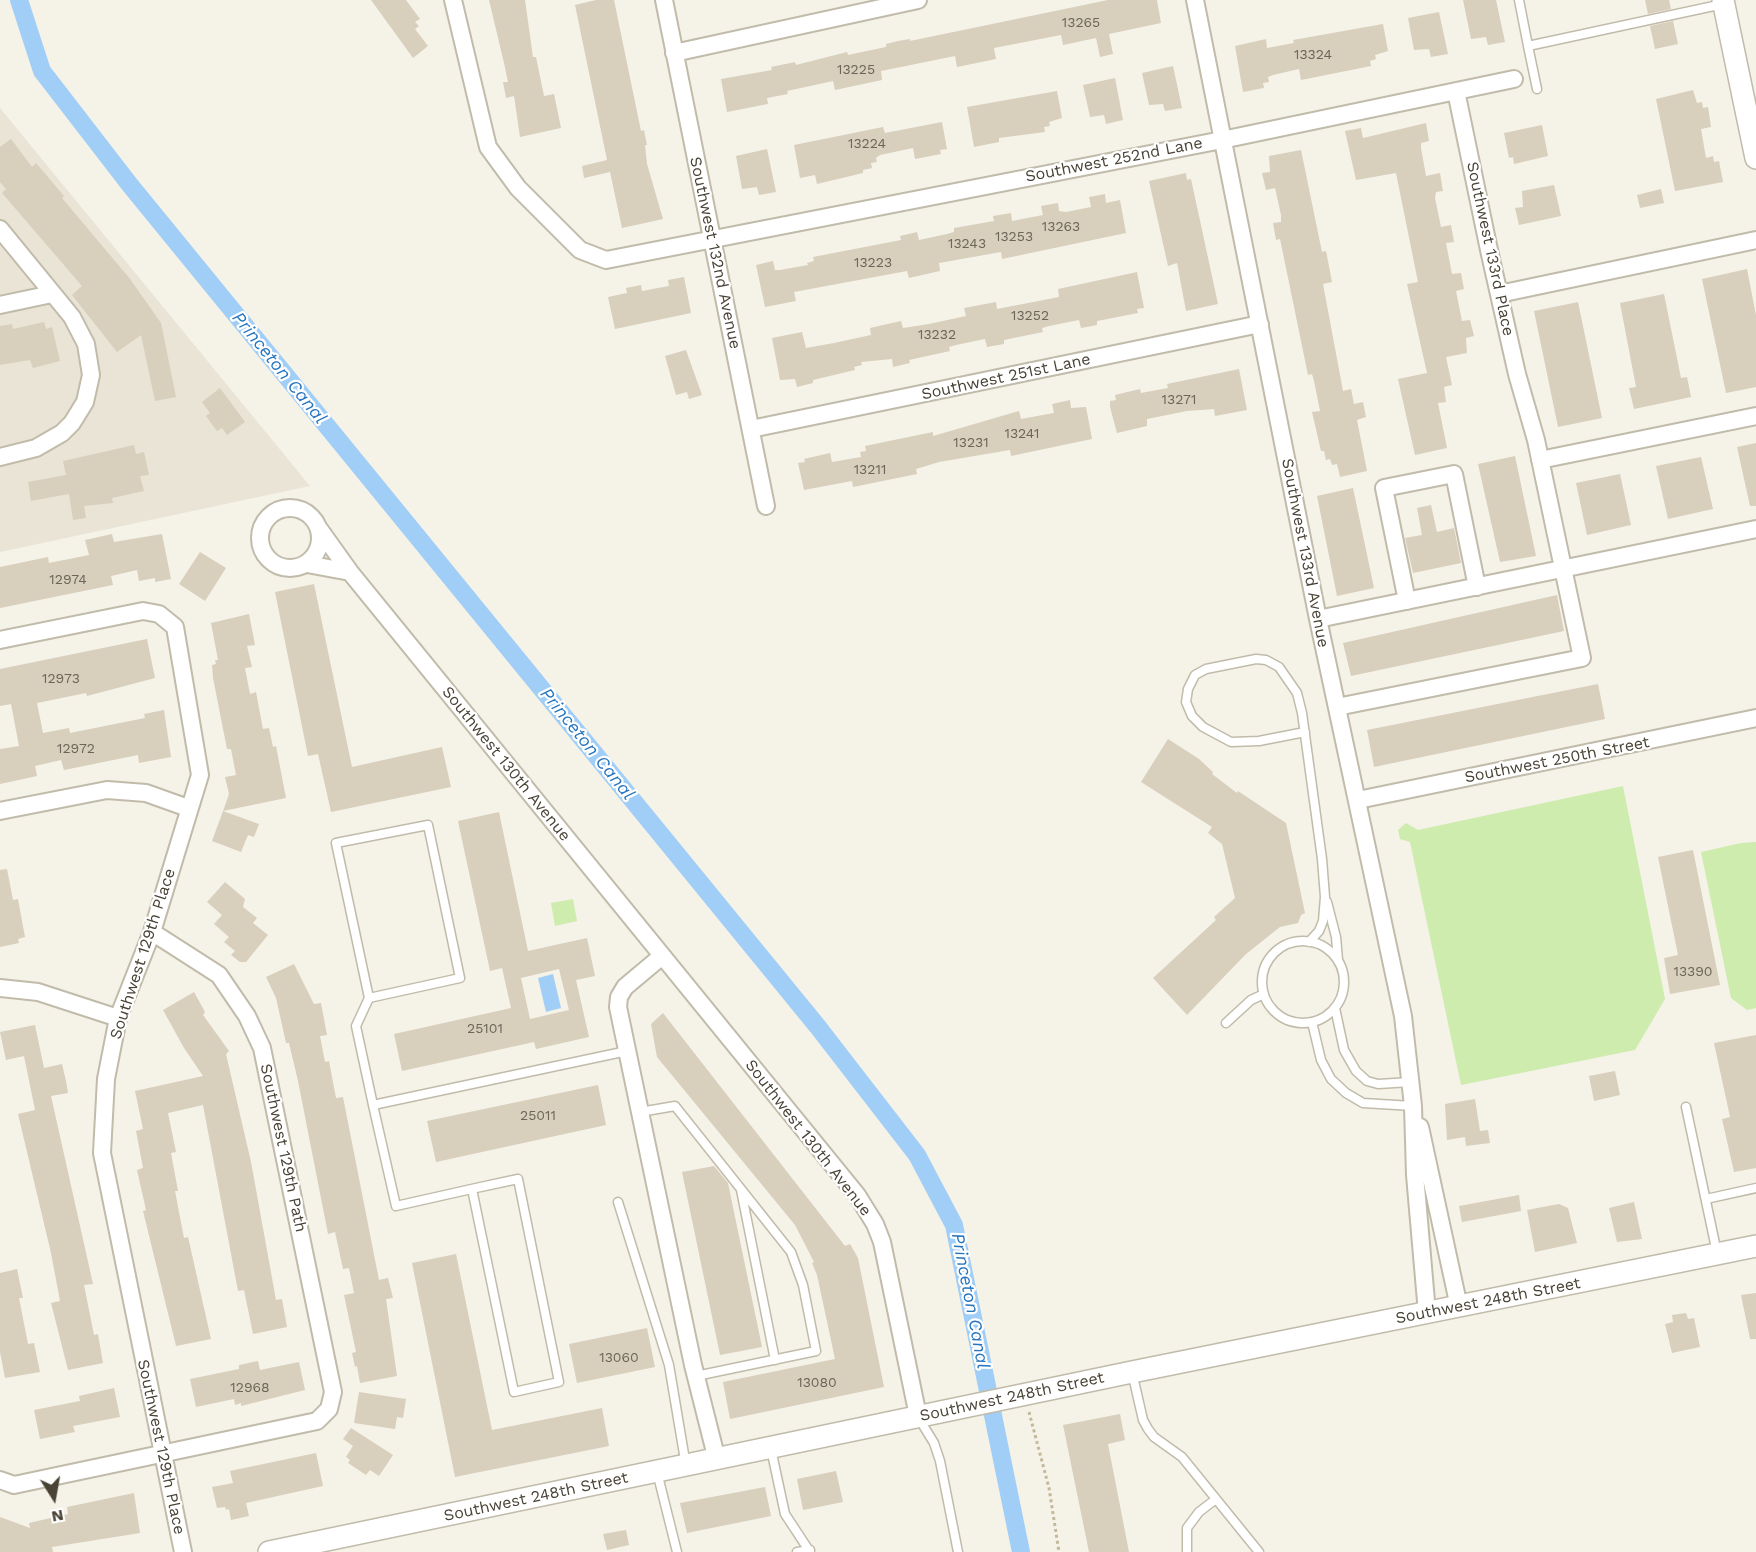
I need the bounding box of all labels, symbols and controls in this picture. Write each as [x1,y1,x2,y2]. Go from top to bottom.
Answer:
house number: 13265 [1062,15,1100,31]
house number: 13324 [1294,47,1332,63]
house number: 13225 [837,62,875,78]
street label: Southwest 252nd Lane [1024,133,1204,187]
house number: 13224 [848,136,886,152]
street label: Southwest 132nd Avenue [685,155,745,351]
street label: Southwest 133rd Place [1462,160,1518,338]
house number: 13263 [1042,219,1080,235]
house number: 13253 [995,229,1033,245]
house number: 13243 [948,236,986,252]
house number: 13223 [854,255,892,271]
water label: Princeton Canal [227,308,331,428]
house number: 13252 [1011,308,1049,324]
house number: 13232 [918,327,956,343]
street label: Southwest 251st Lane [920,350,1092,404]
house number: 13271 [1162,392,1196,408]
house number: 13241 [1004,426,1040,442]
house number: 13231 [953,435,989,451]
street label: Southwest 133rd Avenue [1277,457,1333,649]
house number: 13211 [854,462,886,478]
house number: 12974 [49,572,87,588]
house number: 12973 [42,671,80,687]
street label: Southwest 130th Avenue [438,683,574,845]
water label: Princeton Canal [535,684,639,804]
street label: Southwest 250th Street [1463,733,1651,787]
house number: 12972 [57,741,95,757]
street label: Southwest 129th Place [106,866,180,1042]
house number: 13390 [1673,964,1713,980]
house number: 25101 [467,1021,503,1037]
street label: Southwest 130th Avenue [741,1056,875,1220]
street label: Southwest 129th Path [256,1062,310,1234]
house number: 25011 [520,1108,556,1124]
water label: Princeton Canal [946,1231,994,1371]
street label: Southwest 248th Street [1394,1274,1582,1328]
house number: 13060 [599,1350,639,1366]
street label: Southwest 129th Place [133,1358,189,1536]
street label: Southwest 248th Street [918,1368,1106,1426]
house number: 13080 [797,1375,837,1391]
house number: 12968 [230,1380,270,1396]
north arrow [24,1468,84,1528]
street label: Southwest 248th Street [442,1468,630,1526]
text: N [50,1506,65,1527]

